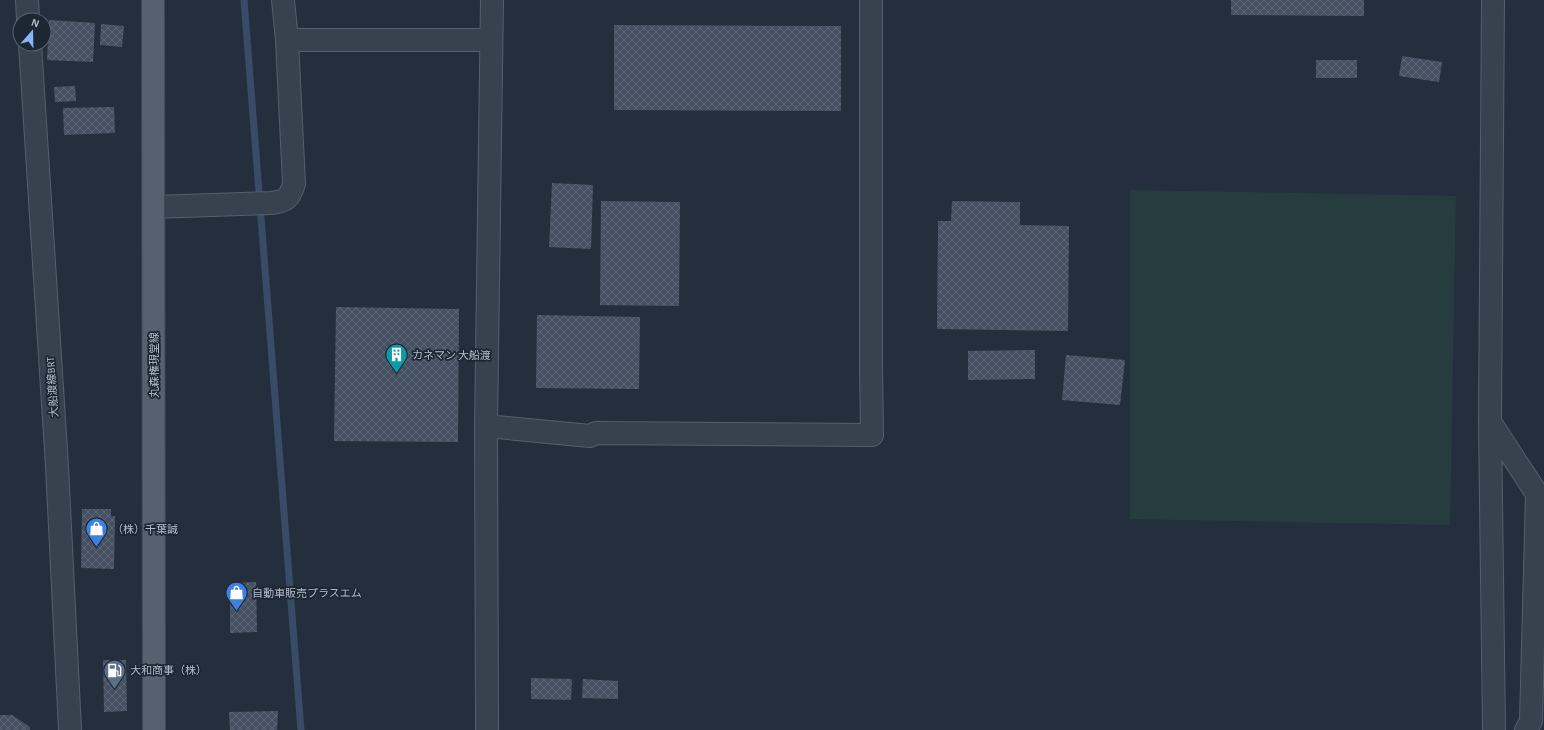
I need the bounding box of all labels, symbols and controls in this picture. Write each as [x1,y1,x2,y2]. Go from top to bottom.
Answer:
north arrow [12,12,52,52]
text: N [30,17,41,30]
street label: 丸森権現堂線 [148,332,160,398]
building icon: カネマン 大船渡 [384,342,410,375]
place label: カネマン 大船渡 [412,349,491,361]
street label: 大船渡線BRT [44,356,60,418]
shop icon: （株）千葉誠 [84,516,110,549]
place label: （株）千葉誠 [112,523,178,535]
shop icon: 自動車販売プラスエム [223,580,249,613]
place label: 自動車販売プラスエム [252,587,362,599]
fuel station icon: 大和商事（株） [102,657,128,690]
place label: 大和商事（株） [130,664,207,676]

